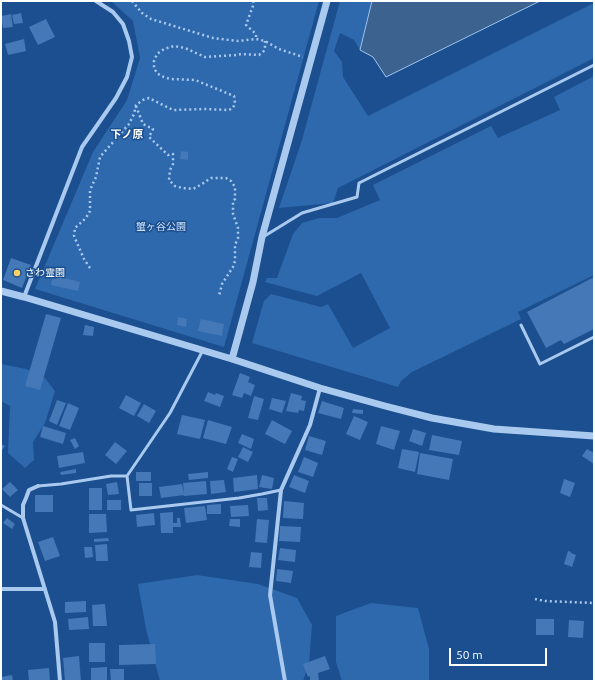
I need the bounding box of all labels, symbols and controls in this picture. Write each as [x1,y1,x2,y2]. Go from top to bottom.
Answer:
district label: 下ノ原 [111,127,143,141]
park label: 蟹ヶ谷公園 [136,221,186,233]
place label: さわ霊園 [25,267,65,279]
marker: さわ霊園 [12,268,22,278]
scale bar [451,640,549,666]
text: 50 m [456,648,483,661]

